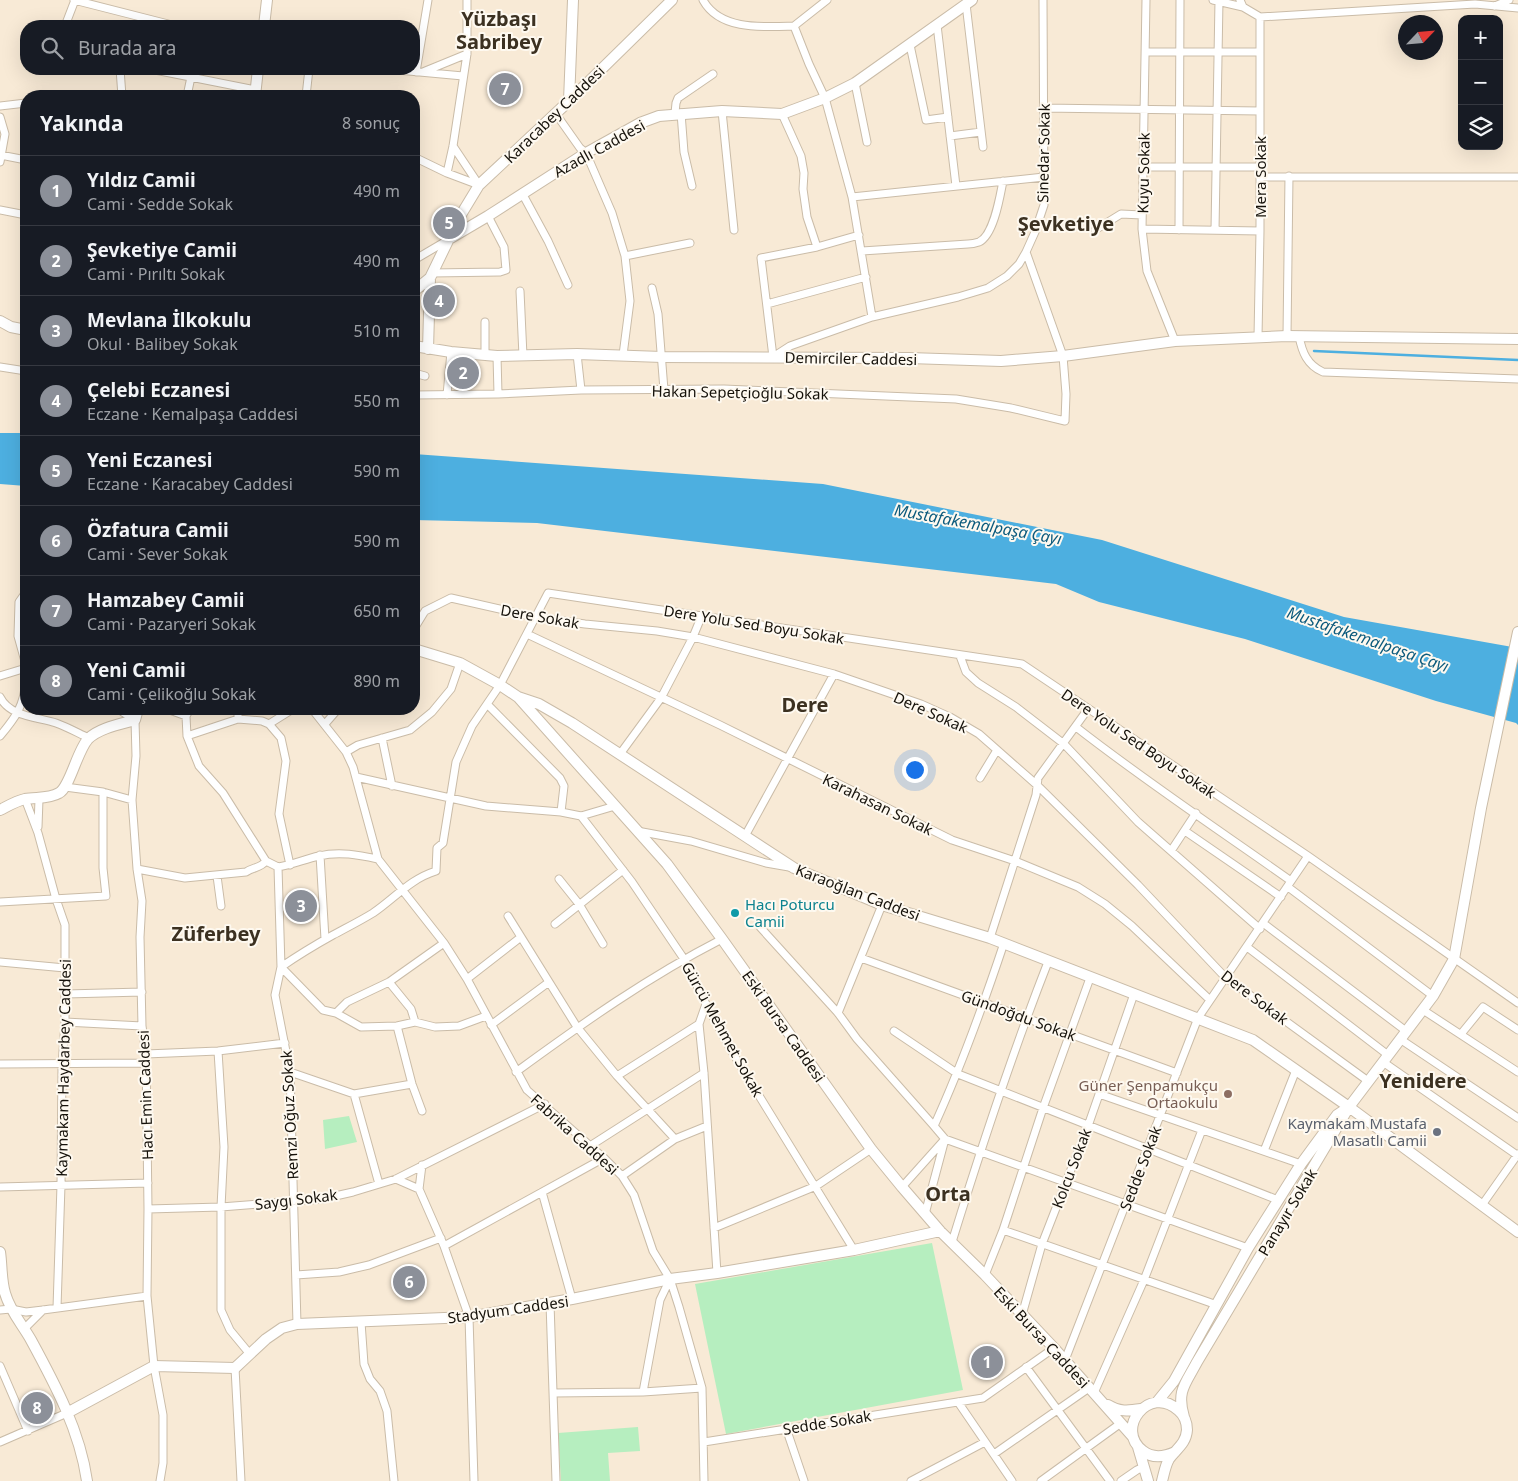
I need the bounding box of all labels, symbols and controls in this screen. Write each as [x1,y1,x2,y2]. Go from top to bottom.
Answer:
district label: Yüzbaşı Sabribey [456,5,543,55]
north arrow [1398,15,1443,60]
map controls [1458,15,1503,150]
button: + [1458,15,1503,60]
search box [20,20,420,75]
icon: search [38,34,66,62]
text: Burada ara [78,35,176,61]
button: − [1458,60,1503,105]
street label: Karacabey Caddesi [499,61,609,167]
pin: 7 [489,70,521,108]
street label: Sinedar Sokak [1032,103,1054,203]
button: layers [1458,105,1503,150]
text: Yakında [40,109,123,137]
text: 8 sonuç [342,112,400,134]
street label: Azadlı Caddesi [550,115,648,181]
street label: Kuyu Sokak [1132,132,1154,214]
street label: Mera Sokak [1250,136,1270,218]
text: Yıldız Camii [87,167,196,193]
text: 1 [51,180,61,202]
text: 490 m [353,180,400,202]
text: Cami · Sedde Sokak [87,193,233,215]
pin: 5 [433,204,465,242]
district label: Şevketiye [1018,210,1114,237]
text: Şevketiye Camii [87,237,237,263]
text: 2 [51,250,61,272]
text: 490 m [353,250,400,272]
text: Cami · Pırıltı Sokak [87,263,225,285]
pin: 4 [423,282,455,320]
text: Mevlana İlkokulu [87,307,251,333]
text: 3 [51,320,61,342]
text: 510 m [353,320,400,342]
text: Okul · Balibey Sokak [87,333,238,355]
street label: Demirciler Caddesi [785,347,917,369]
pin: 2 [447,354,479,392]
text: Çelebi Eczanesi [87,377,230,403]
street label: Hakan Sepetçioğlu Sokak [651,380,829,404]
text: 4 [51,390,61,412]
text: 550 m [353,390,400,412]
text: Eczane · Kemalpaşa Caddesi [87,403,298,425]
text: Yeni Eczanesi [87,447,212,473]
text: 5 [51,460,61,482]
text: 590 m [353,460,400,482]
text: Eczane · Karacabey Caddesi [87,473,293,495]
water label: Mustafakemalpaşa Çayı [893,498,1063,550]
text: Özfatura Camii [87,517,229,543]
text: 6 [51,530,61,552]
text: 590 m [353,530,400,552]
text: Cami · Sever Sokak [87,543,228,565]
text: Hamzabey Camii [87,587,244,613]
street label: Dere Sokak [499,599,581,633]
text: 7 [51,600,61,622]
text: 650 m [353,600,400,622]
street label: Dere Yolu Sed Boyu Sokak [662,600,846,648]
water label: Mustafakemalpaşa Çayı [1284,601,1452,677]
text: Cami · Pazaryeri Sokak [87,613,256,635]
text: Yeni Camii [87,657,186,683]
text: 8 [51,670,61,692]
text: 890 m [353,670,400,692]
text: Cami · Çelikoğlu Sokak [87,683,256,705]
street label: Dere Yolu Sed Boyu Sokak [1058,684,1220,802]
street label: Dere Sokak [891,687,971,737]
district label: Dere [781,691,829,718]
your location [902,757,928,783]
street label: Karahasan Sokak [820,769,936,839]
street label: Karaoğlan Caddesi [793,859,923,925]
pin: 3 [285,887,317,925]
place label: Hacı Poturcu Camii [745,894,835,931]
marker: Hacı Poturcu Camii [729,907,741,919]
district label: Züferbey [172,920,261,947]
street label: Gürcü Mehmet Sokak [678,958,768,1100]
street label: Kaymakam Haydarbey Caddesi [51,959,75,1177]
street label: Dere Sokak [1217,965,1293,1029]
street label: Eski Bursa Caddesi [738,966,830,1086]
street label: Gündoğdu Sokak [959,985,1079,1045]
street label: Hacı Emin Caddesi [133,1030,157,1160]
street label: Remzi Oğuz Sokak [276,1050,302,1180]
district label: Yenidere [1379,1067,1467,1094]
place label: Güner Şenpamukçu Ortaokulu [1079,1075,1218,1112]
marker: Güner Şenpamukçu Ortaokulu [1222,1088,1234,1100]
street label: Fabrika Caddesi [527,1089,623,1179]
place label: Kaymakam Mustafa Masatlı Camii [1287,1113,1427,1150]
street label: Sedde Sokak [1115,1123,1165,1213]
street label: Kolcu Sokak [1047,1125,1095,1211]
marker: Kaymakam Mustafa Masatlı Camii [1431,1126,1443,1138]
street label: Panayır Sokak [1253,1165,1321,1259]
district label: Orta [925,1180,971,1207]
street label: Saygı Sokak [254,1184,338,1214]
pin: 6 [393,1263,425,1301]
street label: Eski Bursa Caddesi [990,1282,1094,1392]
street label: Stadyum Caddesi [446,1291,570,1327]
pin: 1 [971,1343,1003,1381]
pin: 8 [21,1389,53,1427]
street label: Sedde Sokak [781,1405,873,1439]

